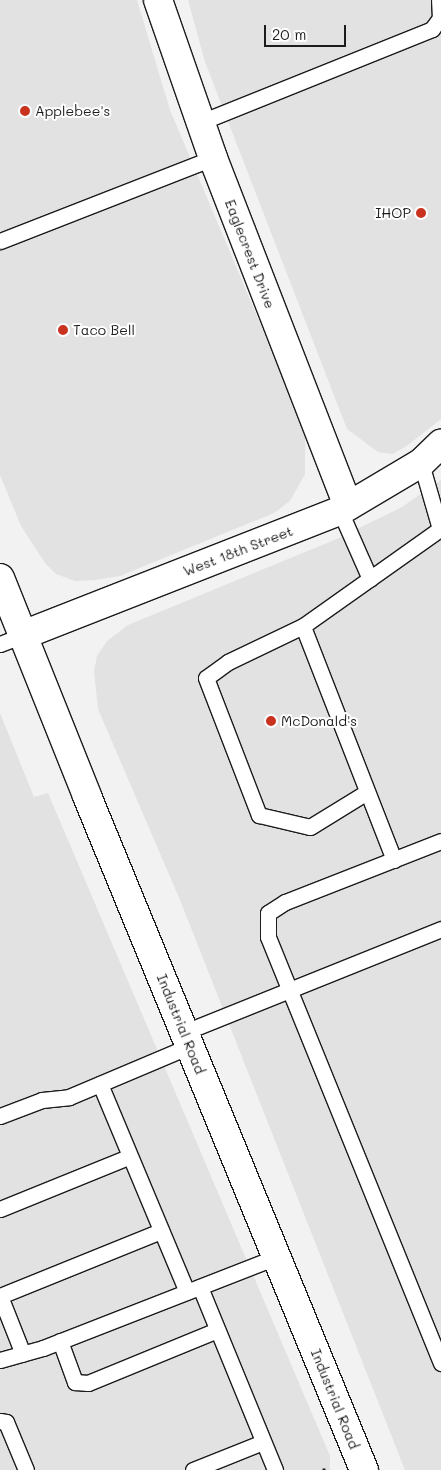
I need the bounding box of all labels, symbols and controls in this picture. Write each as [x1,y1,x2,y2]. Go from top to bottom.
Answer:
scale bar [266,15,348,47]
text: 20 m [272,24,306,44]
place label: Applebee's [35,103,110,119]
marker: Applebee's [19,105,31,117]
street label: Eaglecrest Drive [221,197,279,311]
place label: IHOP [375,205,411,221]
marker: IHOP [415,207,427,219]
place label: Taco Bell [73,322,135,338]
marker: Taco Bell [57,324,69,336]
street label: West 18th Street [181,522,295,580]
place label: McDonald's [281,713,357,729]
marker: McDonald's [265,715,277,727]
street label: Industrial Road [153,972,209,1076]
street label: Industrial Road [307,1347,363,1451]

